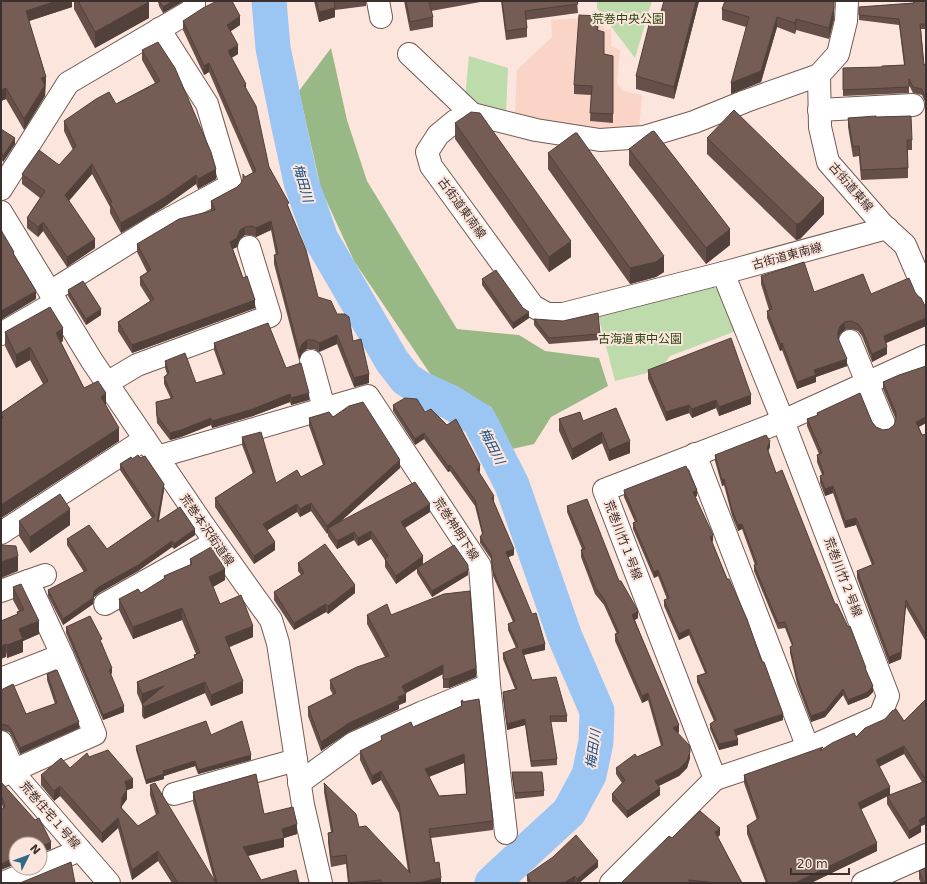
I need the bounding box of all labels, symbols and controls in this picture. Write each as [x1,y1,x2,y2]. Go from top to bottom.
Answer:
park label: 荒巻中央公園 [592,12,664,26]
street label: 古街道東線 [826,160,876,214]
water label: 梅田川 [290,162,316,206]
street label: 古街道東南線 [435,175,489,241]
street label: 古街道東南線 [750,240,824,272]
park label: 古海道東中公園 [598,332,682,346]
water label: 梅田川 [476,425,508,469]
street label: 荒巻本沢街道線 [177,492,237,568]
street label: 荒巻神明下線 [431,495,481,563]
street label: 荒巻川竹１号線 [601,498,645,582]
street label: 荒巻川竹２号線 [821,535,865,619]
water label: 梅田川 [583,727,603,769]
street label: 荒巻住宅１号線 [17,779,83,851]
north arrow [8,836,48,876]
text: N [27,842,43,857]
scale bar [791,850,849,876]
text: 20 m [797,857,828,871]

